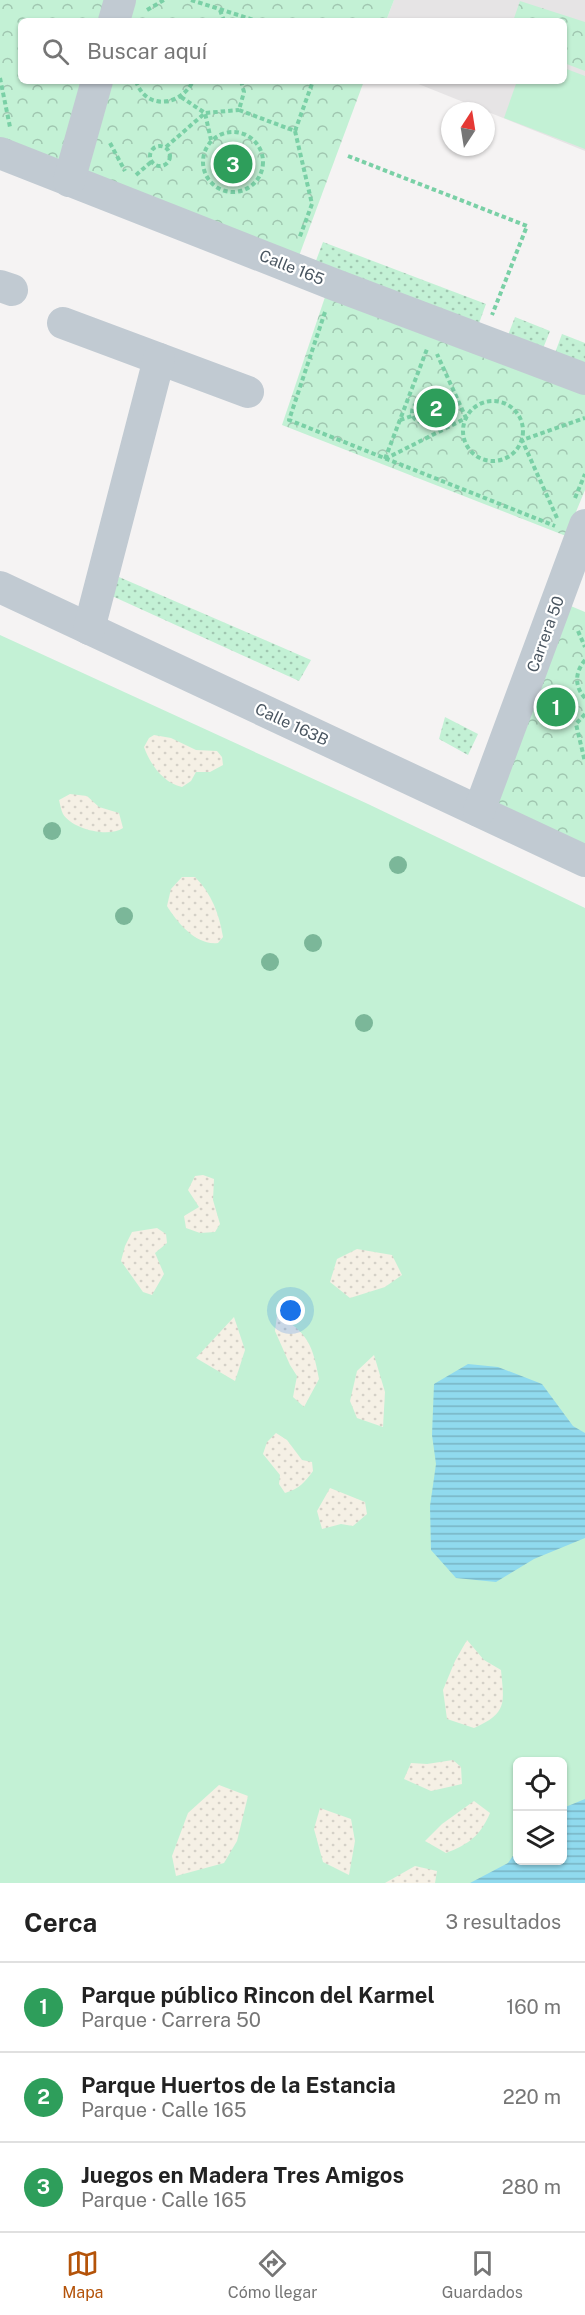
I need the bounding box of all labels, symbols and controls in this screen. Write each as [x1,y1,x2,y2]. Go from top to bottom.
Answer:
search box [18,18,567,84]
icon: search [39,35,72,68]
text: Buscar aquí [87,38,207,64]
north arrow [441,102,495,156]
pin: 3 [214,142,252,186]
street label: Calle 165 [257,246,327,289]
pin: 2 [416,386,456,430]
street label: Carrera 50 [523,593,568,675]
pin: 1 [536,684,576,730]
street label: Calle 163B [252,699,332,750]
your location [276,1296,305,1325]
map controls [513,1757,567,1865]
button: locate [513,1757,567,1811]
button: layers [513,1811,567,1865]
text: Cerca [24,1907,97,1938]
text: 3 resultados [445,1910,561,1934]
text: Parque público Rincon del Karmel [81,1982,435,2008]
text: 1 [39,1995,48,2019]
text: 160 m [506,1995,561,2019]
text: Parque · Carrera 50 [81,2008,261,2032]
text: Parque Huertos de la Estancia [81,2072,396,2098]
text: 2 [37,2085,50,2109]
text: 220 m [503,2085,561,2109]
text: Parque · Calle 165 [81,2098,247,2122]
text: Juegos en Madera Tres Amigos [81,2162,404,2188]
text: 3 [37,2175,50,2199]
text: 280 m [502,2175,561,2199]
text: Parque · Calle 165 [81,2188,247,2212]
tab: Mapa [62,2247,103,2302]
tab: Cómo llegar [228,2247,317,2302]
tab: Guardados [442,2247,523,2302]

